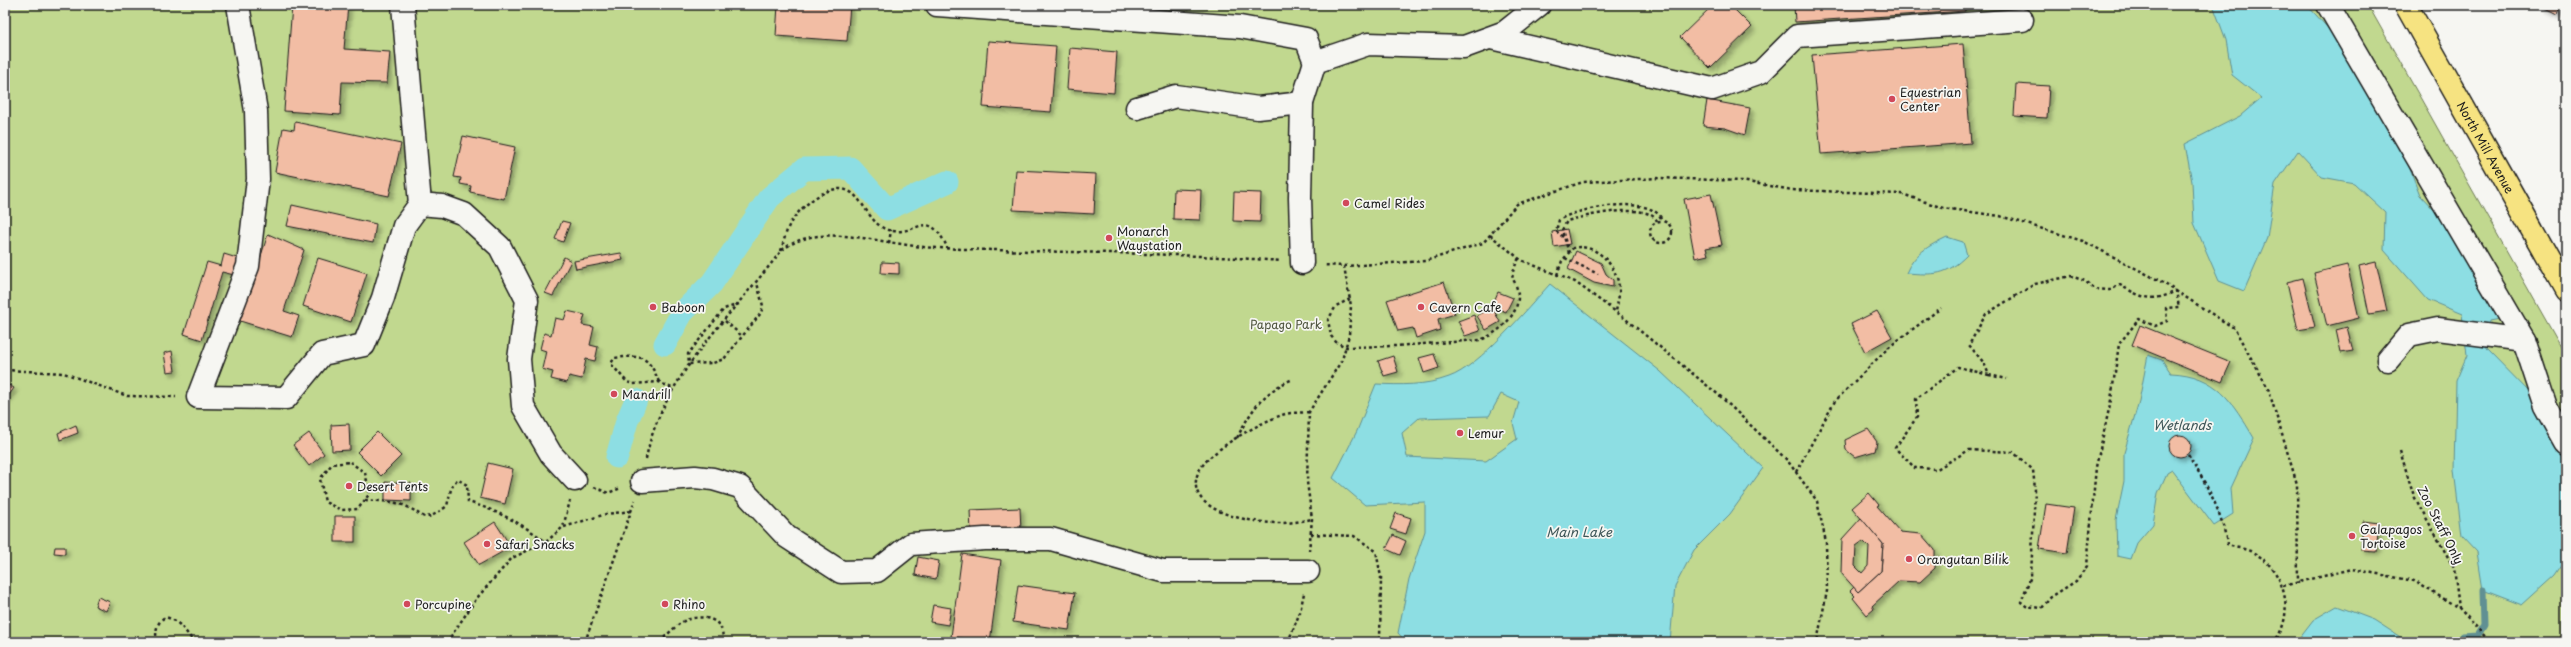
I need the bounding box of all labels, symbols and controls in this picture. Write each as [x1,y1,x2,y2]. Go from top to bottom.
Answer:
place label: Equestrian Center [1900,83,1961,115]
marker: Equestrian Center [1887,94,1897,104]
street label: North Mill Avenue [2453,98,2519,197]
place label: Camel Rides [1354,194,1425,212]
marker: Camel Rides [1341,198,1351,208]
place label: Monarch Waystation [1117,222,1182,254]
marker: Monarch Waystation [1104,233,1114,243]
place label: Baboon [661,298,705,316]
place label: Cavern Cafe [1429,298,1501,316]
marker: Baboon [648,302,658,312]
marker: Cavern Cafe [1416,302,1426,312]
park label: Papago Park [1250,315,1322,333]
place label: Mandrill [622,385,671,403]
marker: Mandrill [609,389,619,399]
water label: Wetlands [2153,415,2212,434]
place label: Lemur [1468,424,1504,442]
marker: Lemur [1455,428,1465,438]
place label: Desert Tents [357,477,429,495]
marker: Desert Tents [344,481,354,491]
street label: Zoo Staff Only [2414,483,2469,567]
place label: Galapagos Tortoise [2360,520,2422,552]
water label: Main Lake [1546,522,1613,541]
marker: Galapagos Tortoise [2347,531,2357,541]
place label: Safari Snacks [495,535,575,553]
marker: Safari Snacks [482,539,492,549]
place label: Orangutan Bilik [1917,550,2009,568]
marker: Orangutan Bilik [1904,554,1914,564]
place label: Porcupine [415,595,472,613]
place label: Rhino [673,595,705,613]
marker: Porcupine [402,599,412,609]
marker: Rhino [660,599,670,609]

